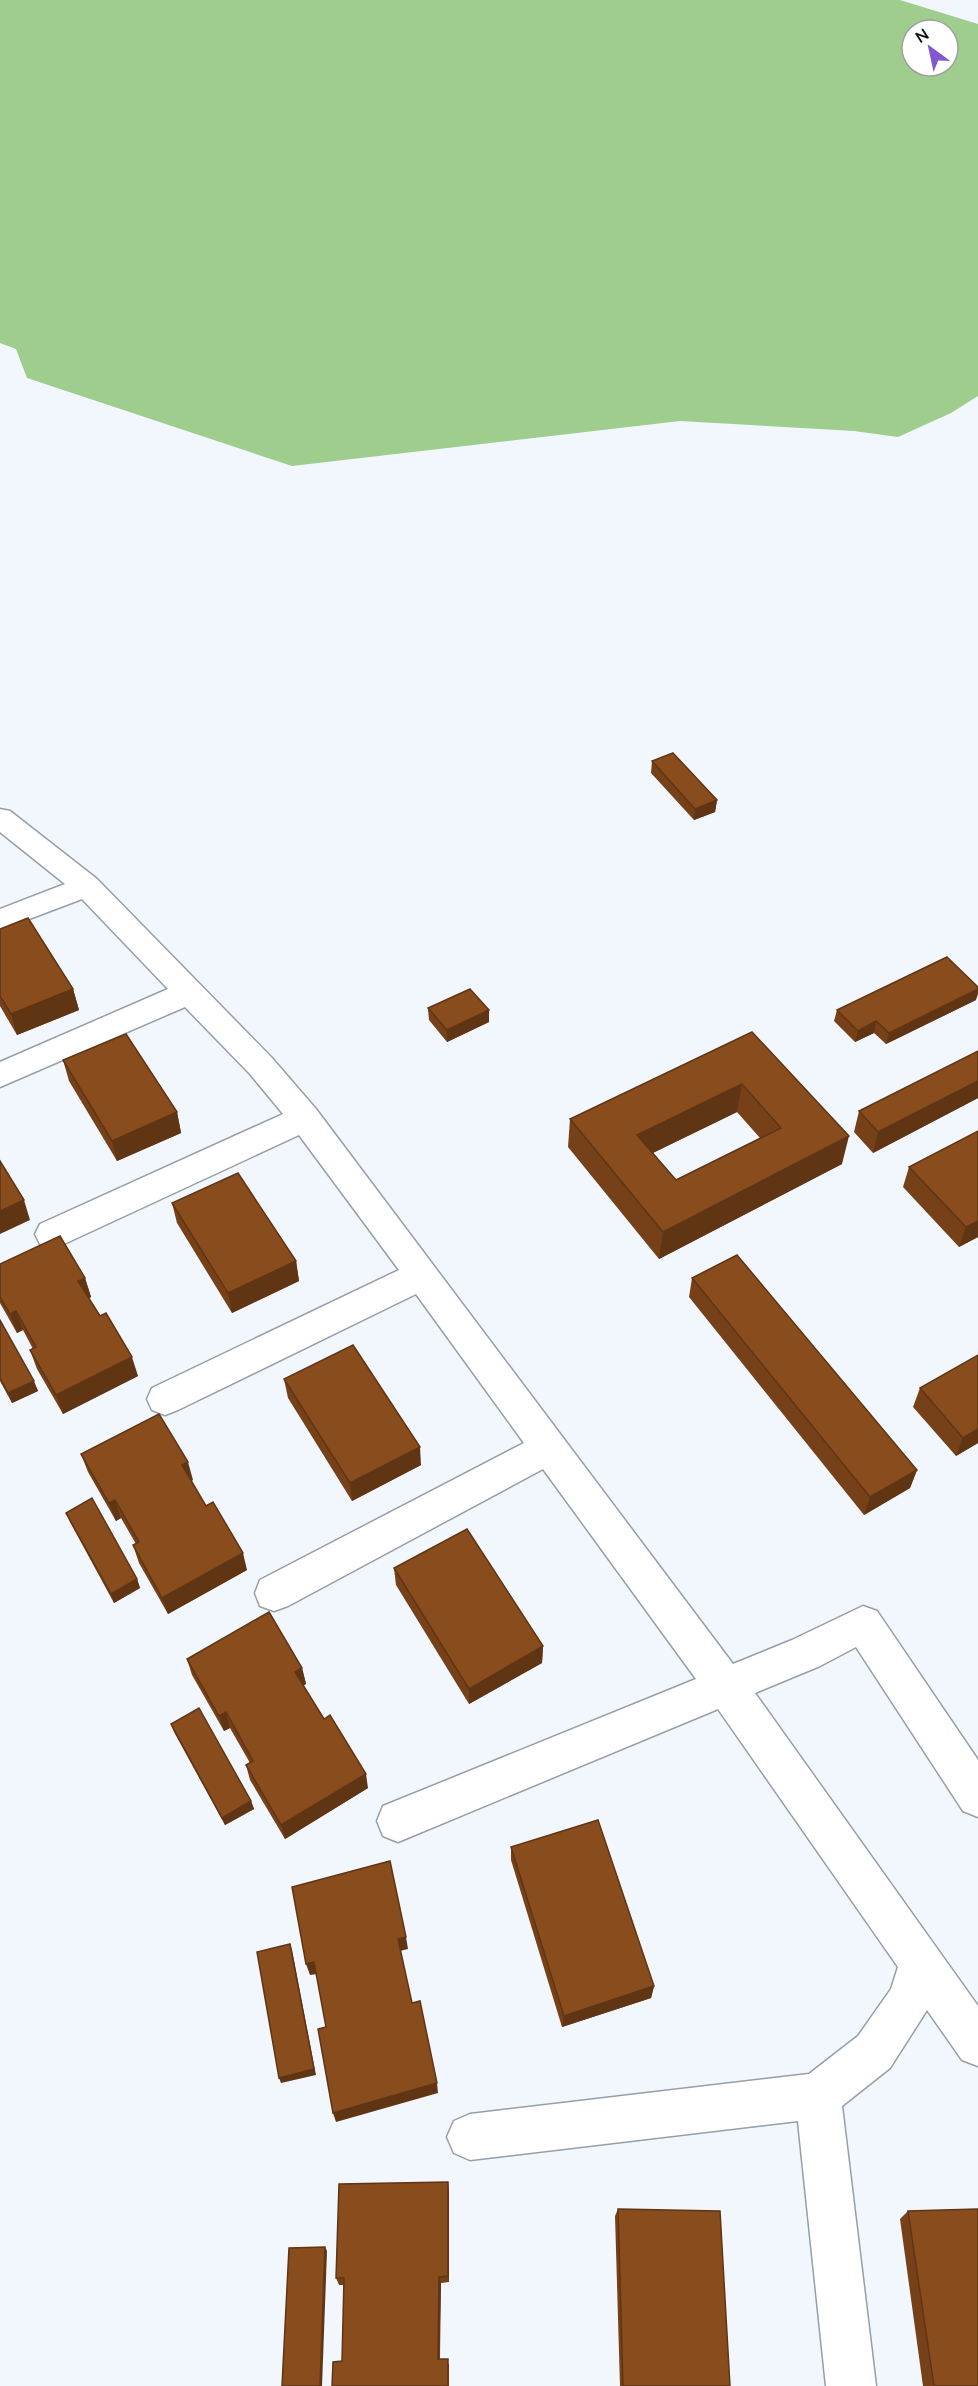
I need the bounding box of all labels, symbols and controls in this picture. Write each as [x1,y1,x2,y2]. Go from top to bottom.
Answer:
north arrow [900,18,960,78]
text: N [911,24,932,47]

